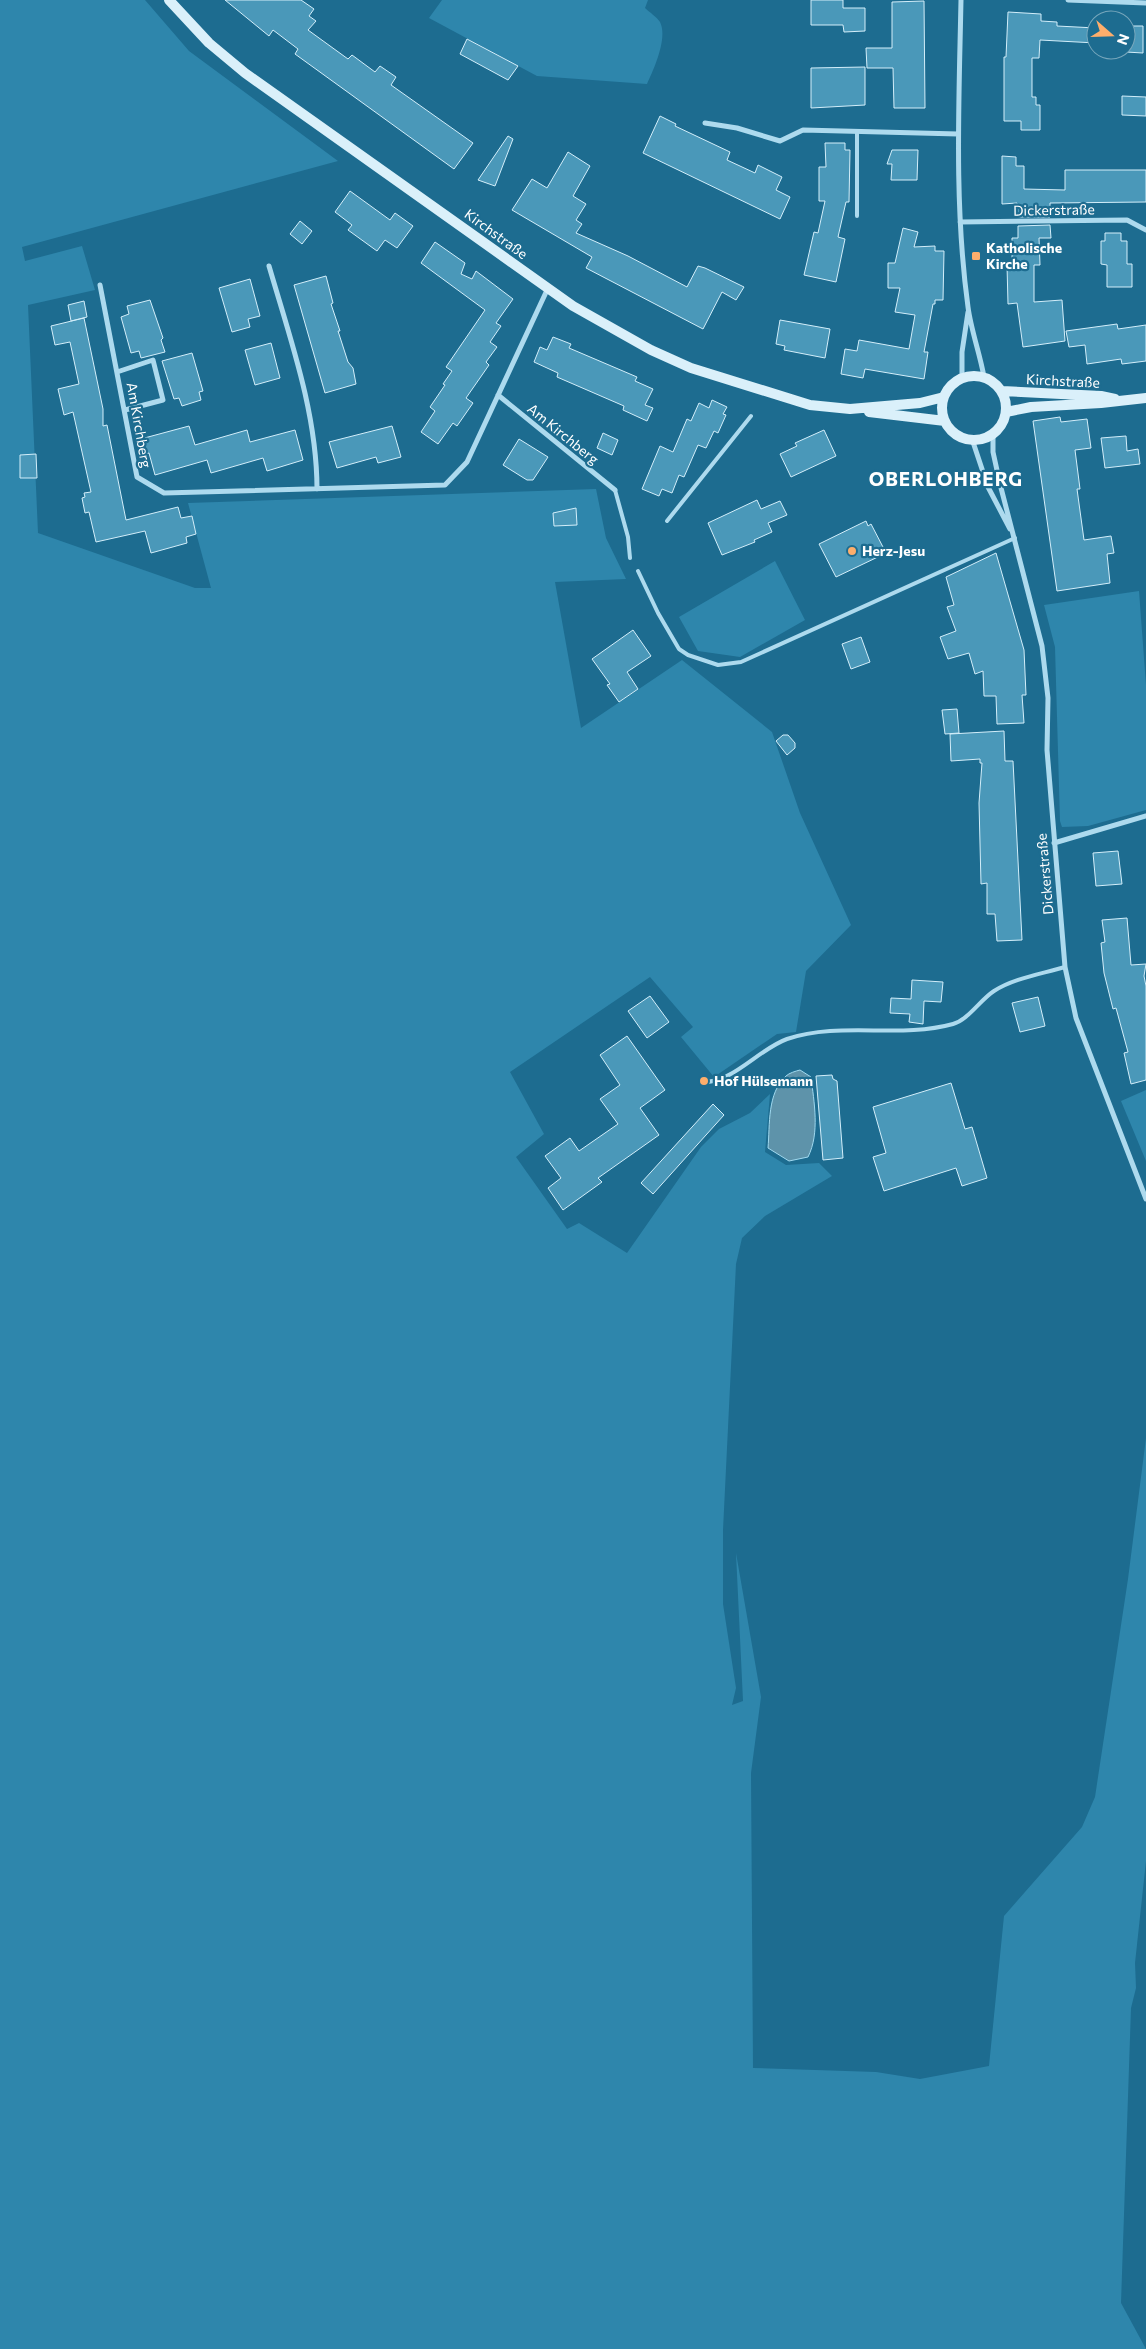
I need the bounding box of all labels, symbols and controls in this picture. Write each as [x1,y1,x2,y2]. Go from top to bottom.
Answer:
north arrow [1086,10,1136,60]
text: N [1114,32,1133,47]
street label: Dickerstraße [1013,200,1095,219]
street label: Kirchstraße [461,205,531,262]
place label: Katholische Kirche [986,239,1062,272]
marker: Katholische Kirche [970,250,982,262]
street label: Kirchstraße [1026,370,1100,391]
street label: Am Kirchberg [124,381,155,469]
street label: Am Kirchberg [524,400,603,468]
district label: OBERLOHBERG [869,467,1023,490]
place label: Herz-Jesu [862,542,925,559]
marker: Herz-Jesu [846,545,858,557]
street label: Dickerstraße [1032,833,1057,915]
place label: Hof Hülsemann [714,1072,813,1089]
marker: Hof Hülsemann [698,1075,710,1087]

